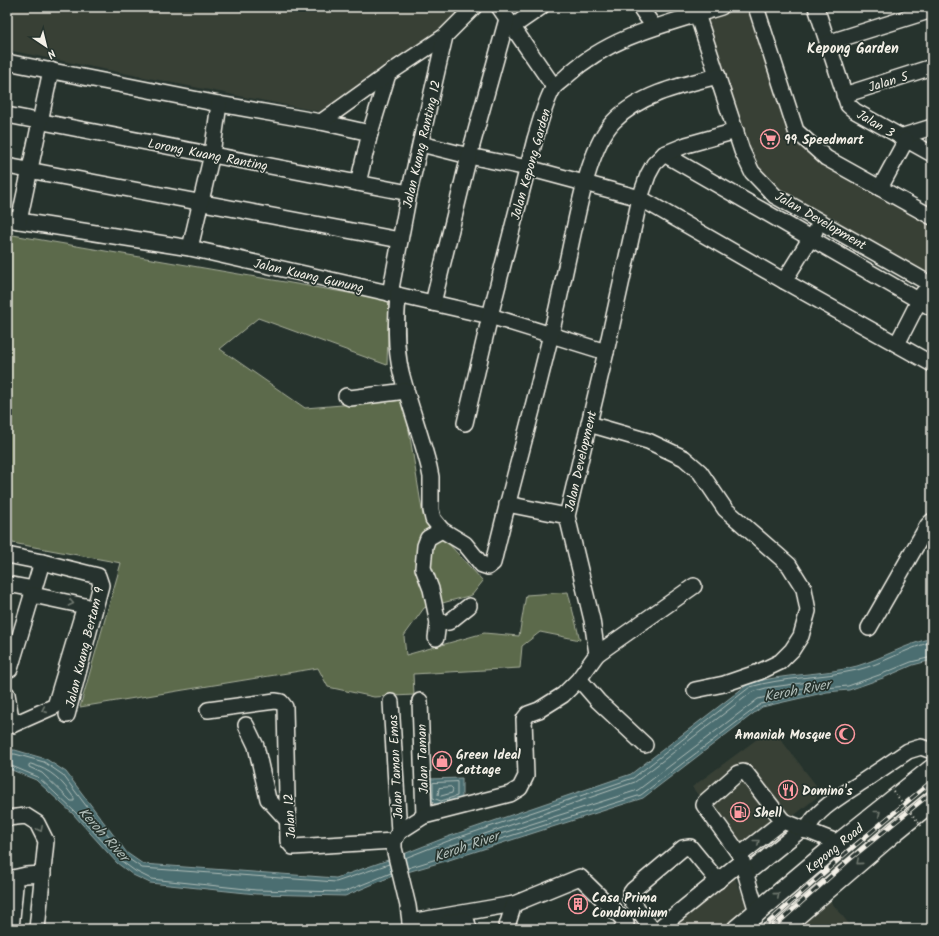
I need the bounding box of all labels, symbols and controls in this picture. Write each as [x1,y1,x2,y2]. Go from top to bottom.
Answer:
north arrow [26,26,66,66]
district label: Kepong Garden [807,38,899,60]
text: N [43,44,59,63]
street label: Jalan 5 [866,66,912,98]
street label: Jalan Kuang Ranting 12 [398,78,447,210]
street label: Jalan 3 [852,105,898,144]
street label: Jalan Kepong Garden [505,106,557,223]
supermarket icon: 99 Speedmart [759,128,781,150]
place label: 99 Speedmart [784,130,864,151]
street label: Lorong Kuang Ranting [146,134,269,177]
street label: Jalan Development [771,187,871,257]
street label: Jalan Kuang Gunung [252,254,366,299]
street label: Jalan Development [560,408,603,514]
street label: Jalan Kuang Bertam 9 [60,584,111,710]
one-way arrow [68,598,74,607]
water label: Keroh River [762,673,835,708]
one-way arrow [40,706,47,714]
street label: Jalan Taman Emas [383,714,410,820]
mosque icon: Amaniah Mosque [834,723,856,745]
street label: Jalan Taman [412,724,435,794]
place label: Amaniah Mosque [735,725,832,746]
place label: Green Ideal Cottage [456,745,521,781]
shop icon: Green Ideal Cottage [431,750,453,772]
restaurant icon: Domino's [777,779,799,801]
place label: Domino's [802,781,853,802]
street label: Jalan 12 [278,793,303,839]
fuel station icon: Shell [729,801,751,823]
water label: Keroh River [73,802,136,869]
place label: Shell [754,803,782,824]
one-way arrow [874,810,881,817]
street label: Kepong Road [801,819,869,879]
one-way arrow [35,825,43,832]
water label: Keroh River [431,825,505,868]
one-way arrow [752,839,760,846]
one-way arrow [856,857,864,864]
place label: Casa Prima Condominium [592,888,668,924]
one-way arrow [773,892,780,899]
building icon: Casa Prima Condominium [567,893,589,915]

